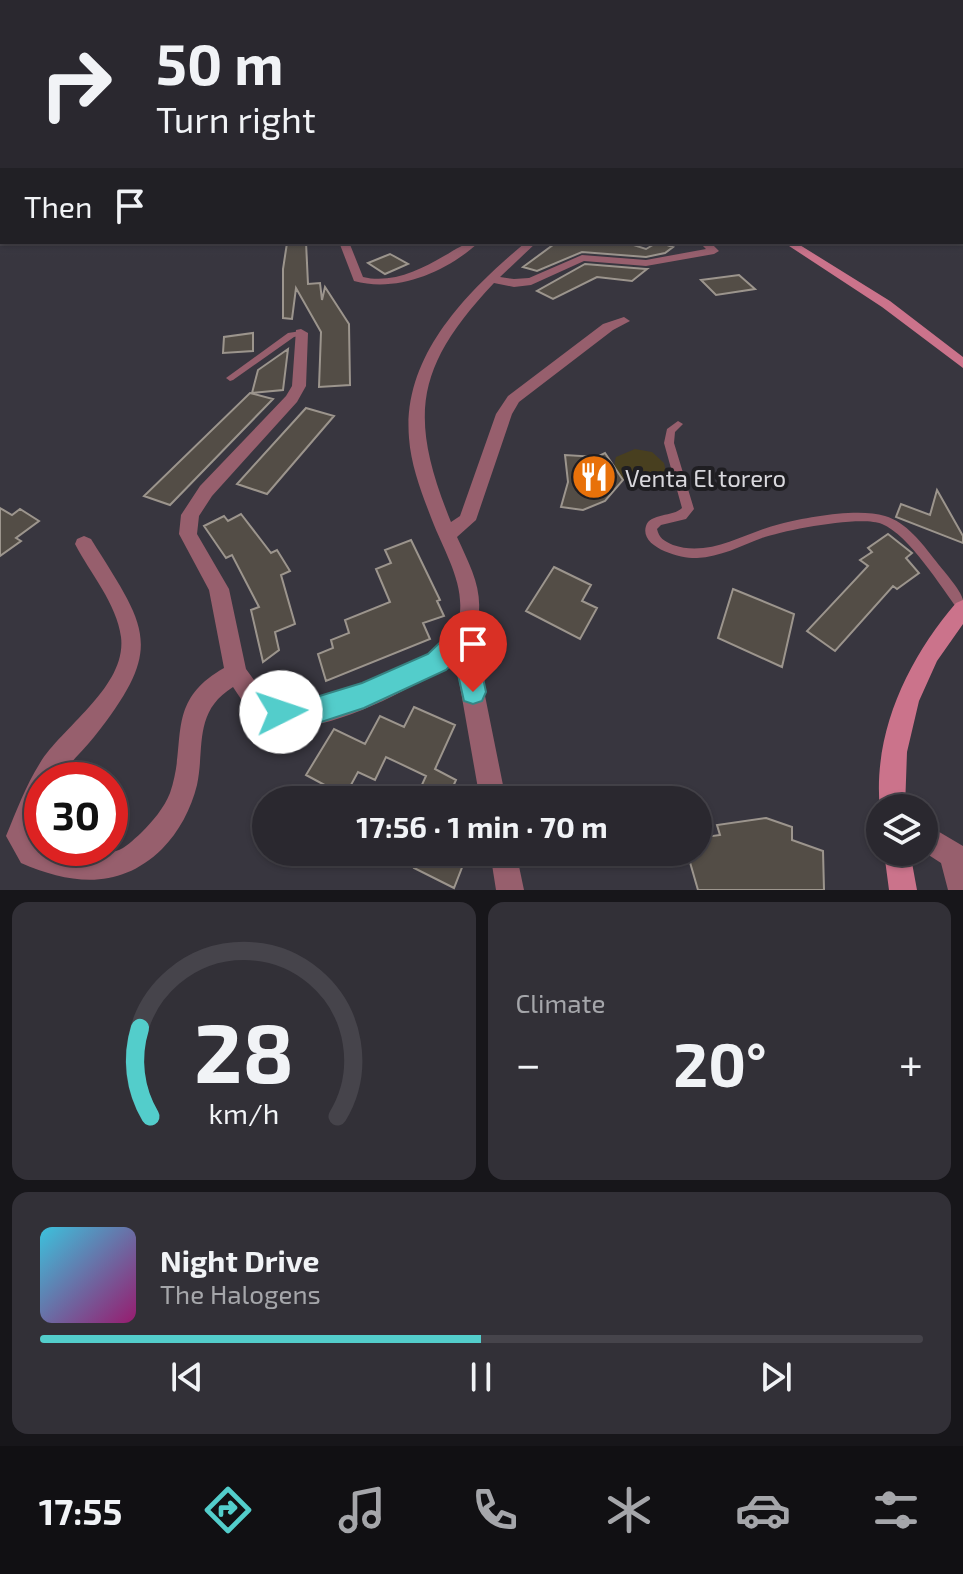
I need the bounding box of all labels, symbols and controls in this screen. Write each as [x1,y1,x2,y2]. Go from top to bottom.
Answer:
text: 50 m [156,29,284,96]
icon: right [24,32,128,136]
text: Turn right [156,97,316,140]
icon: arrive [108,184,152,228]
text: Then [24,188,92,224]
restaurant icon: Venta El torero [570,453,618,501]
place label: Venta El torero [625,463,786,492]
pin [439,610,507,692]
icon: arrive [451,622,495,666]
position arrow [239,670,323,754]
speed limit sign: 30 [24,762,128,866]
map controls [866,794,938,866]
button: layers [866,794,938,866]
text: 17:56 · 1 min · 70 m [356,808,608,844]
text: Climate [516,987,605,1018]
text: 28 [194,1000,294,1100]
text: 20° [673,1027,767,1099]
text: − [516,1036,541,1089]
text: + [899,1036,923,1089]
text: km/h [208,1095,279,1130]
text: Night Drive [160,1242,319,1278]
text: The Halogens [160,1278,321,1309]
icon: previous [165,1355,209,1399]
icon: pause [459,1355,503,1399]
icon: next [754,1355,798,1399]
icon: directions [200,1482,256,1538]
icon: music [334,1482,390,1538]
icon: phone [467,1482,523,1538]
icon: climate [601,1482,657,1538]
icon: car [735,1482,791,1538]
icon: filters [868,1482,924,1538]
text: 17:55 [39,1489,122,1532]

